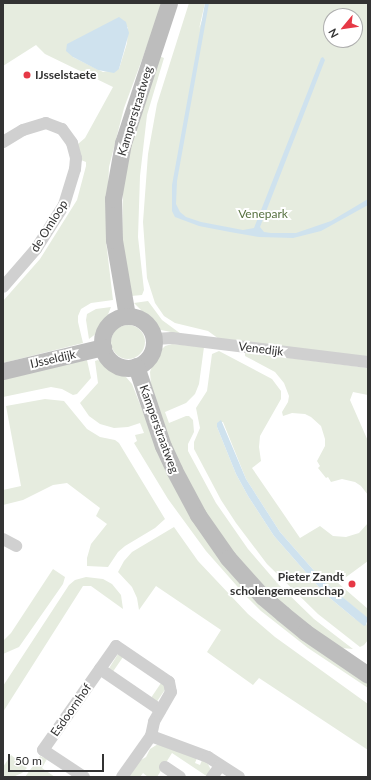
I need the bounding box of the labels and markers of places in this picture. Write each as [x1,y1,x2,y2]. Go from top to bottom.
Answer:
place label: IJsselstaete [35,68,96,82]
marker: IJsselstaete [22,70,32,80]
place label: Pieter Zandt scholengemeenschap [230,570,344,598]
marker: Pieter Zandt scholengemeenschap [347,579,357,589]

